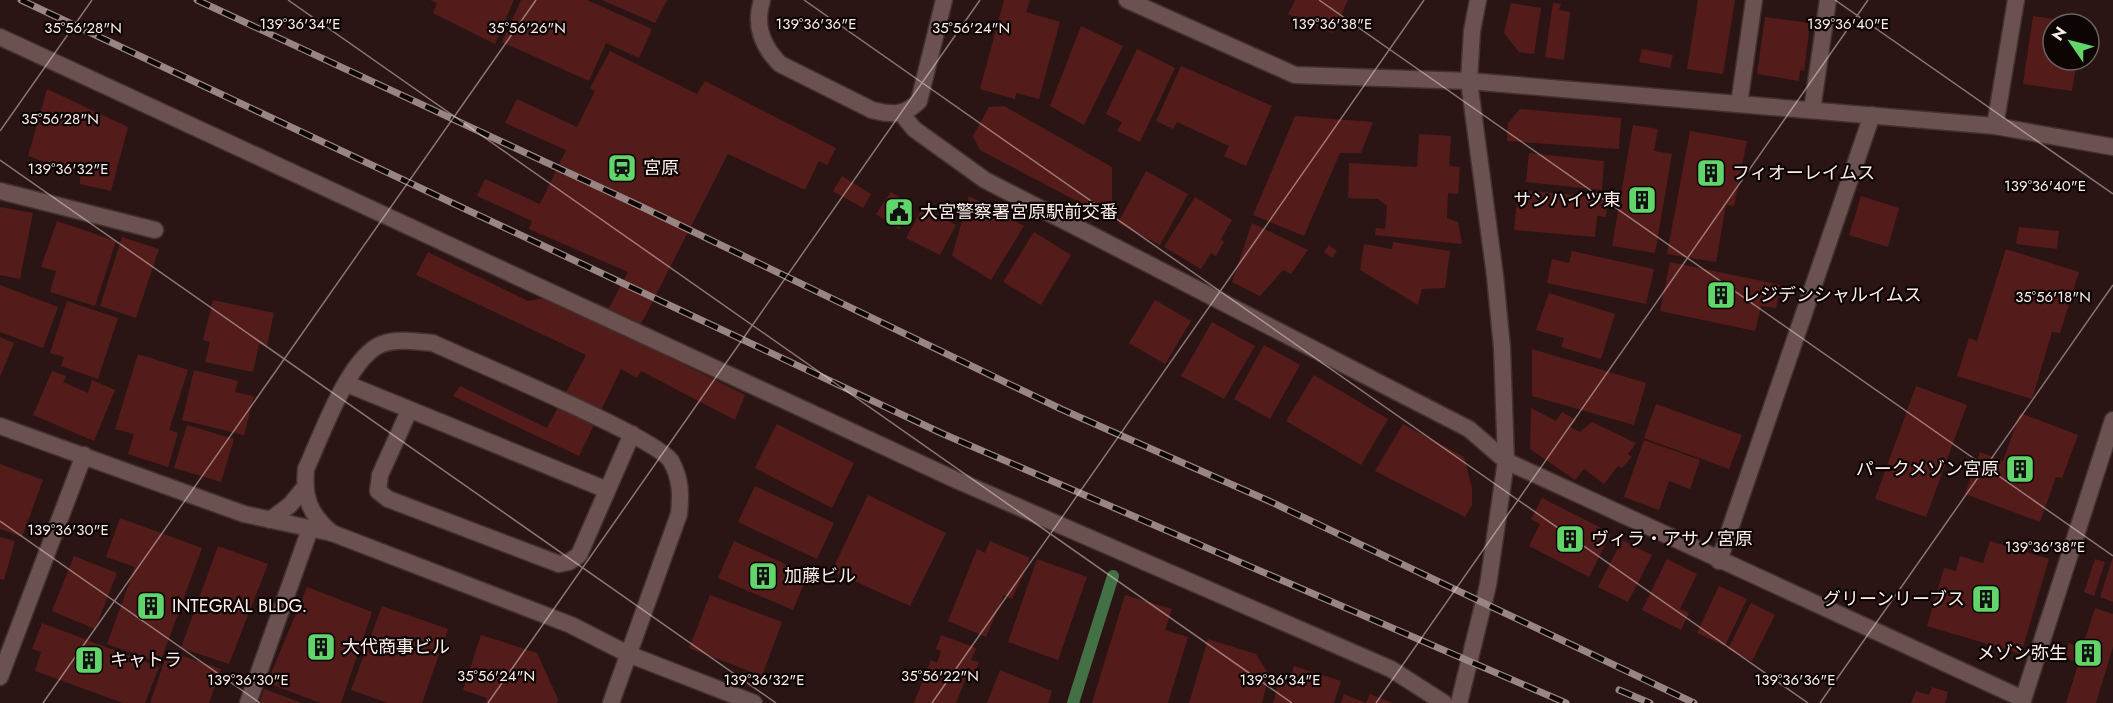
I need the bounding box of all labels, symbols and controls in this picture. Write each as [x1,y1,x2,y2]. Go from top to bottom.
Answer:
north arrow [2041,12,2101,72]
text: 139°36'34"E [259,13,341,35]
text: 139°36'36"E [776,13,856,35]
text: 139°36'38"E [1292,13,1372,35]
text: 139°36'40"E [1807,13,1889,35]
text: 35°56'28"N [44,17,122,39]
text: 35°56'26"N [488,17,566,39]
text: 35°56'24"N [932,17,1010,39]
text: N [2046,22,2072,45]
text: 35°56'28"N [21,108,99,130]
station icon: 宮原 [606,152,638,184]
place label: 宮原 [643,155,679,181]
building icon: フィオーレイムス [1695,157,1727,189]
text: 139°36'32"E [28,158,108,180]
place label: フィオーレイムス [1732,160,1875,186]
text: 139°36'40"E [2004,175,2086,197]
building icon: サンハイツ東 [1626,184,1658,216]
place label: サンハイツ東 [1513,187,1621,213]
public building icon: 大宮警察署宮原駅前交番 [883,196,915,228]
place label: 大宮警察署宮原駅前交番 [920,199,1118,225]
building icon: レジデンシャルイムス [1705,279,1737,311]
place label: レジデンシャルイムス [1742,282,1922,308]
text: 35°56'18"N [2015,286,2091,308]
building icon: パークメゾン宮原 [2004,453,2036,485]
place label: パークメゾン宮原 [1856,456,1999,482]
text: 139°36'30"E [27,519,109,541]
building icon: ヴィラ・アサノ宮原 [1554,523,1586,555]
place label: ヴィラ・アサノ宮原 [1591,526,1753,552]
text: 139°36'38"E [2005,536,2085,558]
building icon: 加藤ビル [747,560,779,592]
place label: 加藤ビル [784,563,856,589]
building icon: グリーンリーブス [1970,583,2002,615]
place label: グリーンリーブス [1823,586,1965,612]
building icon: INTEGRAL BLDG. [135,590,167,622]
place label: INTEGRAL BLDG. [172,593,307,619]
building icon: 大代商事ビル [305,631,337,663]
place label: 大代商事ビル [342,634,450,660]
building icon: メゾン弥生 [2072,637,2104,669]
place label: メゾン弥生 [1977,640,2067,666]
building icon: キャトラ [73,644,105,676]
place label: キャトラ [110,647,182,673]
text: 35°56'24"N [457,665,535,687]
text: 35°56'22"N [901,665,979,687]
text: 139°36'30"E [207,669,289,691]
text: 139°36'32"E [724,669,804,691]
text: 139°36'34"E [1239,669,1321,691]
text: 139°36'36"E [1755,669,1835,691]

